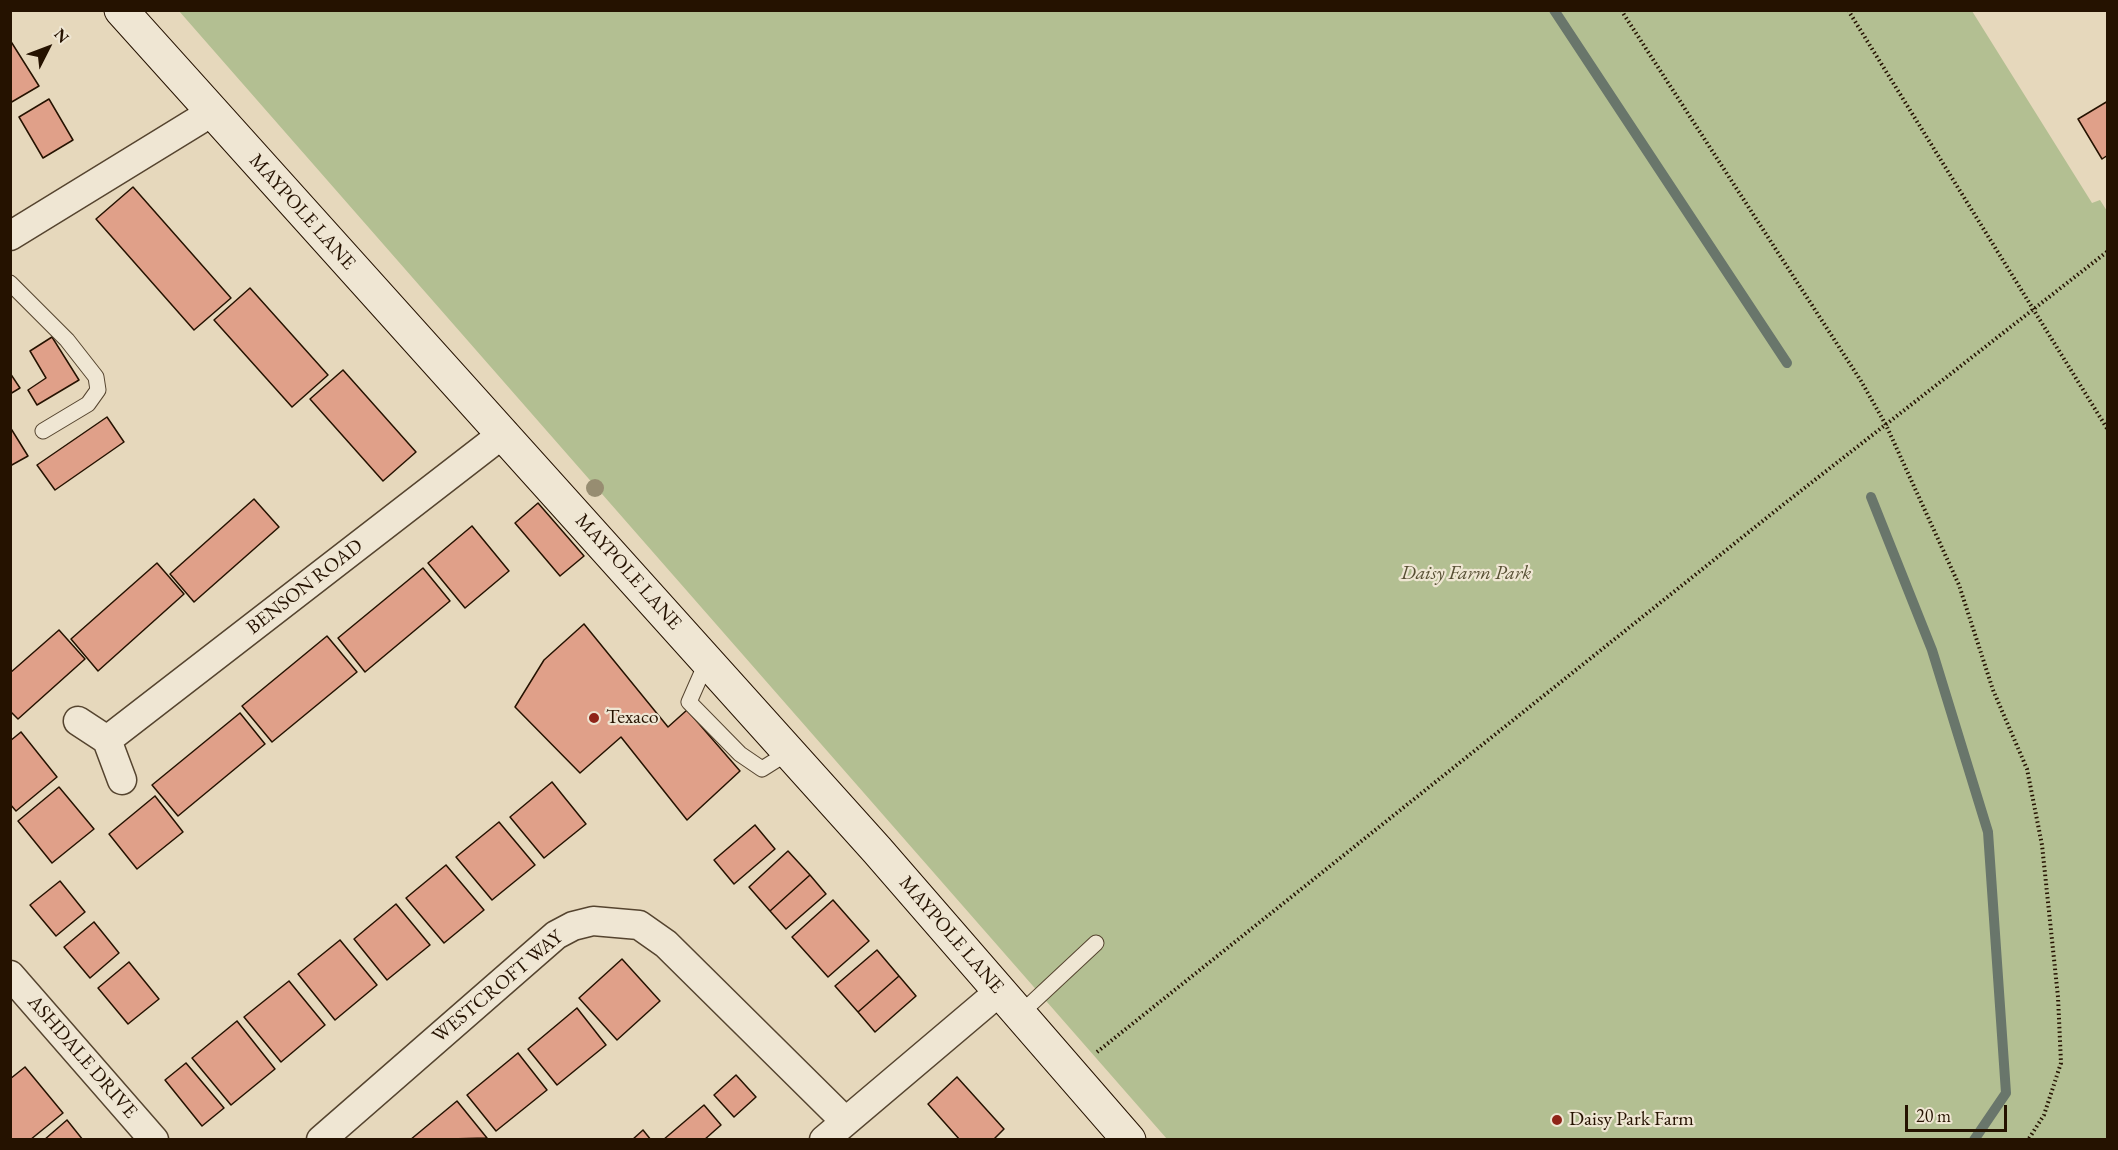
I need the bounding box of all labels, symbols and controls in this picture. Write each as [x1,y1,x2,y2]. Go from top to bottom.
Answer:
north arrow [18,18,78,78]
text: N [50,24,74,47]
street label: MAYPOLE LANE [244,149,360,275]
street label: MAYPOLE LANE [570,509,686,635]
street label: BENSON ROAD [242,534,368,640]
park label: Daisy Farm Park [1401,562,1531,586]
place label: Texaco [606,706,659,730]
marker: Texaco [587,711,601,725]
street label: MAYPOLE LANE [893,871,1009,999]
street label: WESTCROFT WAY [428,925,568,1049]
street label: ASHDALE DRIVE [22,990,142,1124]
scale bar [1908,1093,2010,1131]
text: 20 m [1916,1104,1951,1127]
place label: Daisy Park Farm [1569,1108,1694,1132]
marker: Daisy Park Farm [1550,1113,1564,1127]

